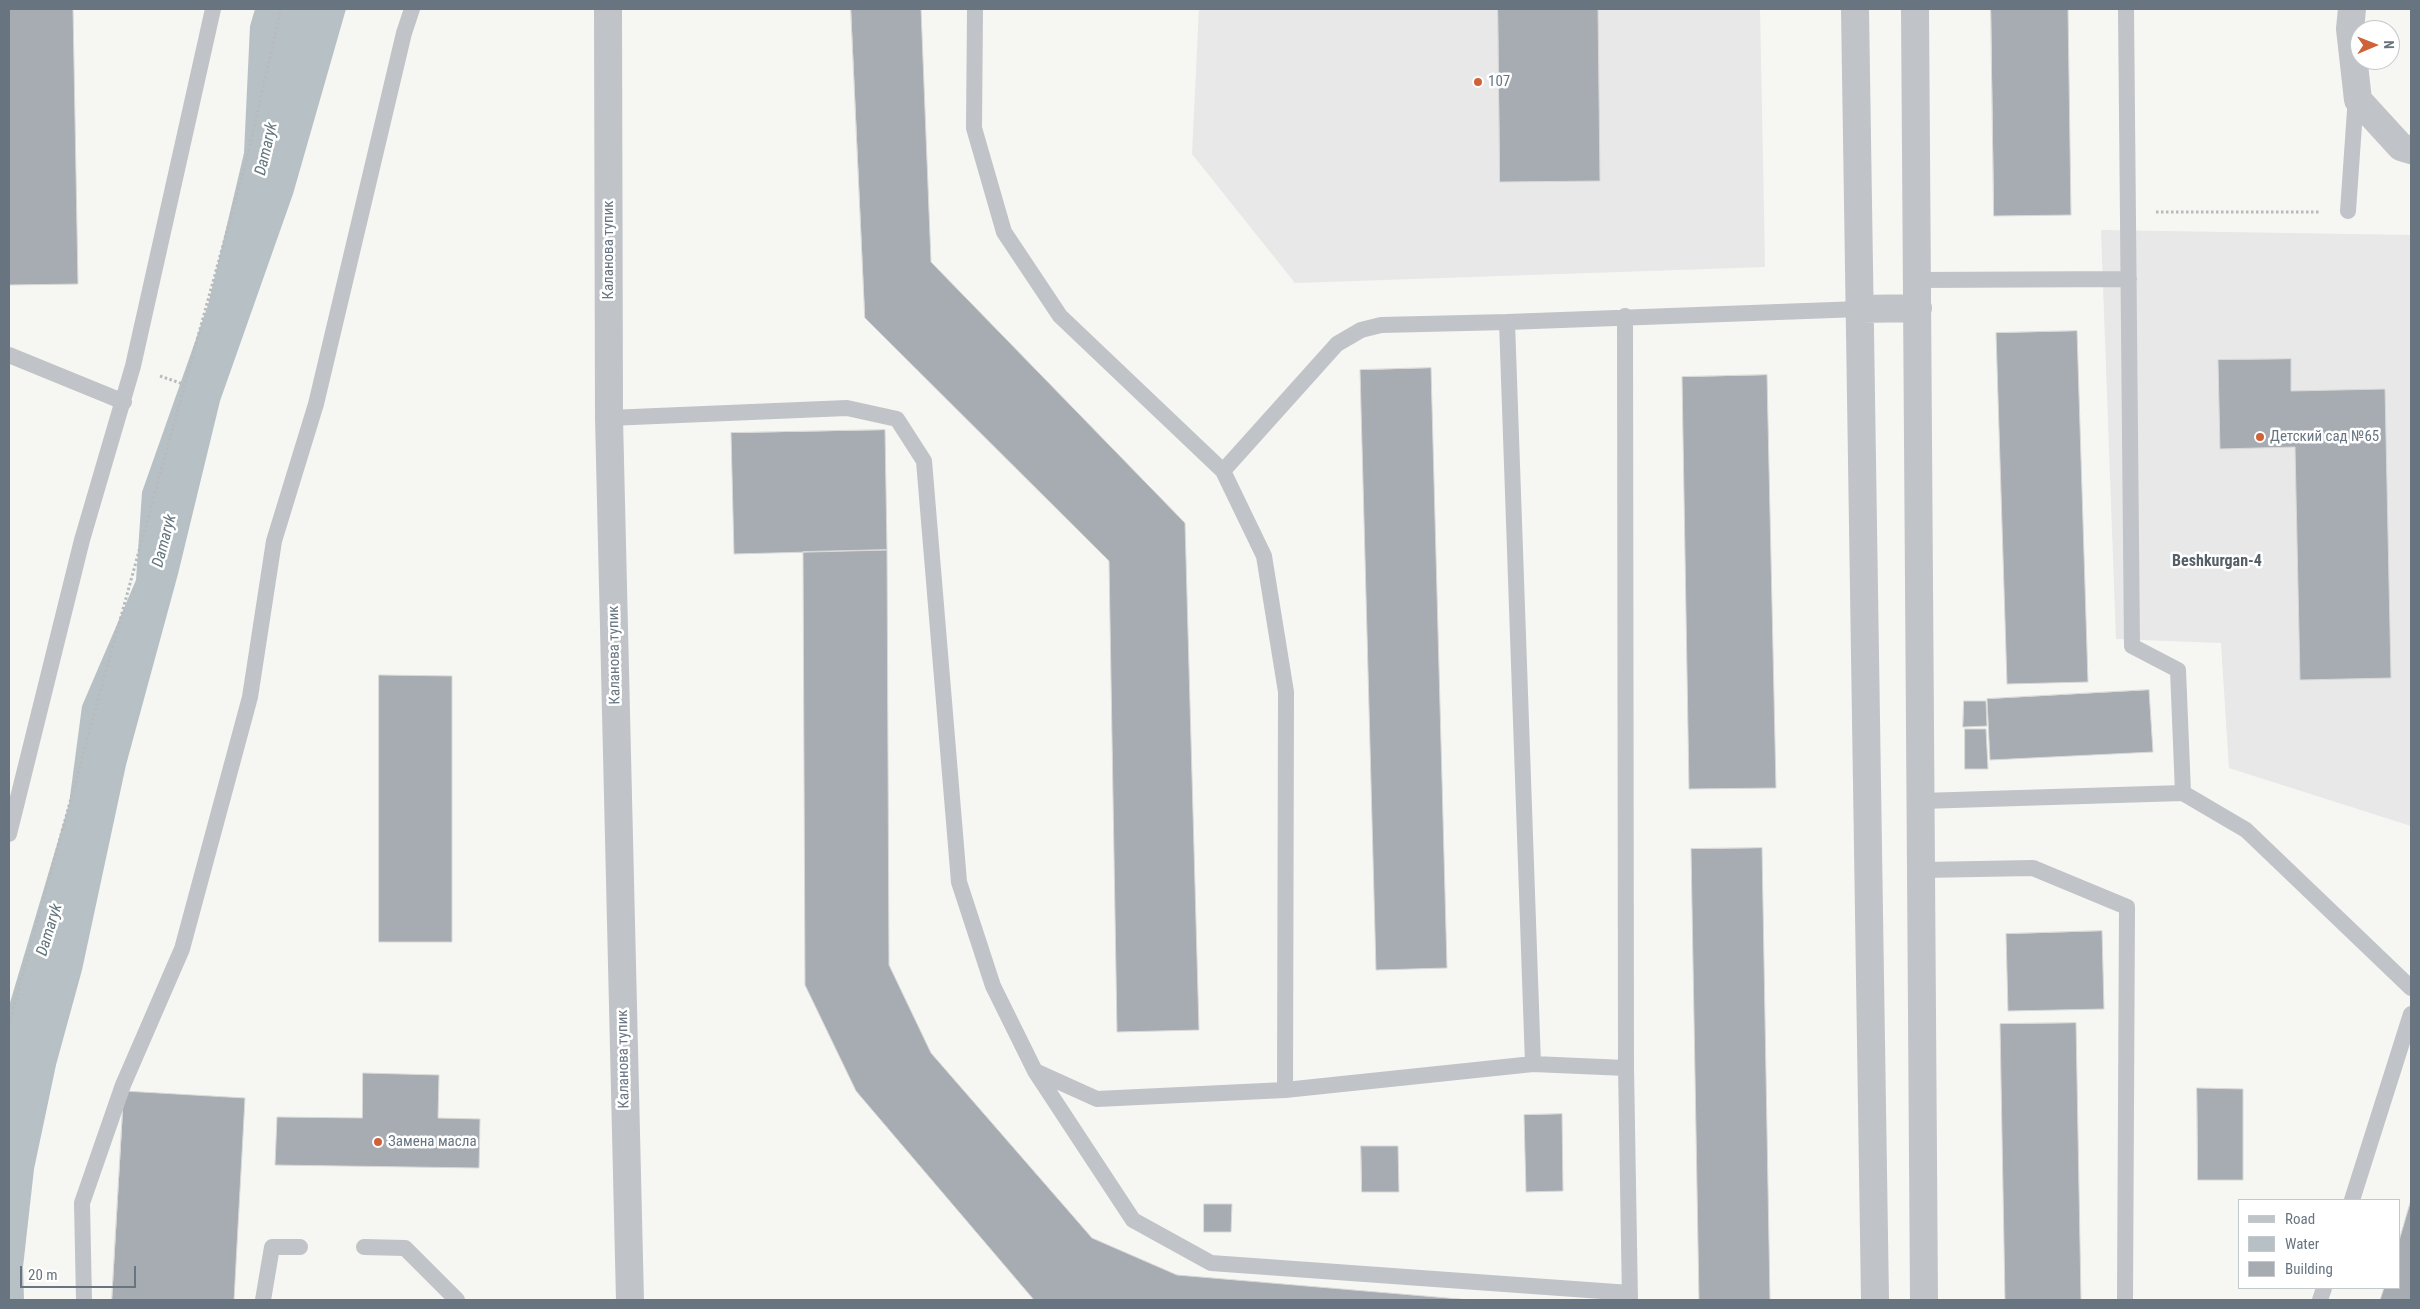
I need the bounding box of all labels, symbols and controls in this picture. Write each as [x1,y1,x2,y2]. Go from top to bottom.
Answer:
north arrow [2350,20,2400,70]
text: N [2381,40,2397,49]
place label: 107 [1488,73,1510,91]
marker: 107 [1472,76,1484,88]
water label: Damaryk [252,121,282,177]
street label: Каланова тупик [600,201,618,299]
place label: Детский сад №65 [2270,428,2379,446]
marker: Детский сад №65 [2254,431,2266,443]
water label: Damaryk [149,513,181,569]
district label: Beshkurgan-4 [2172,552,2262,572]
street label: Каланова тупик [605,605,625,705]
water label: Damaryk [33,901,67,959]
street label: Каланова тупик [614,1009,634,1109]
place label: Замена масла [388,1133,477,1151]
marker: Замена масла [372,1136,384,1148]
legend [2238,1199,2400,1289]
text: Road [2285,1210,2315,1228]
text: Water [2285,1235,2319,1253]
scale bar [22,1256,139,1288]
text: Building [2285,1260,2333,1278]
text: 20 m [28,1266,58,1284]

